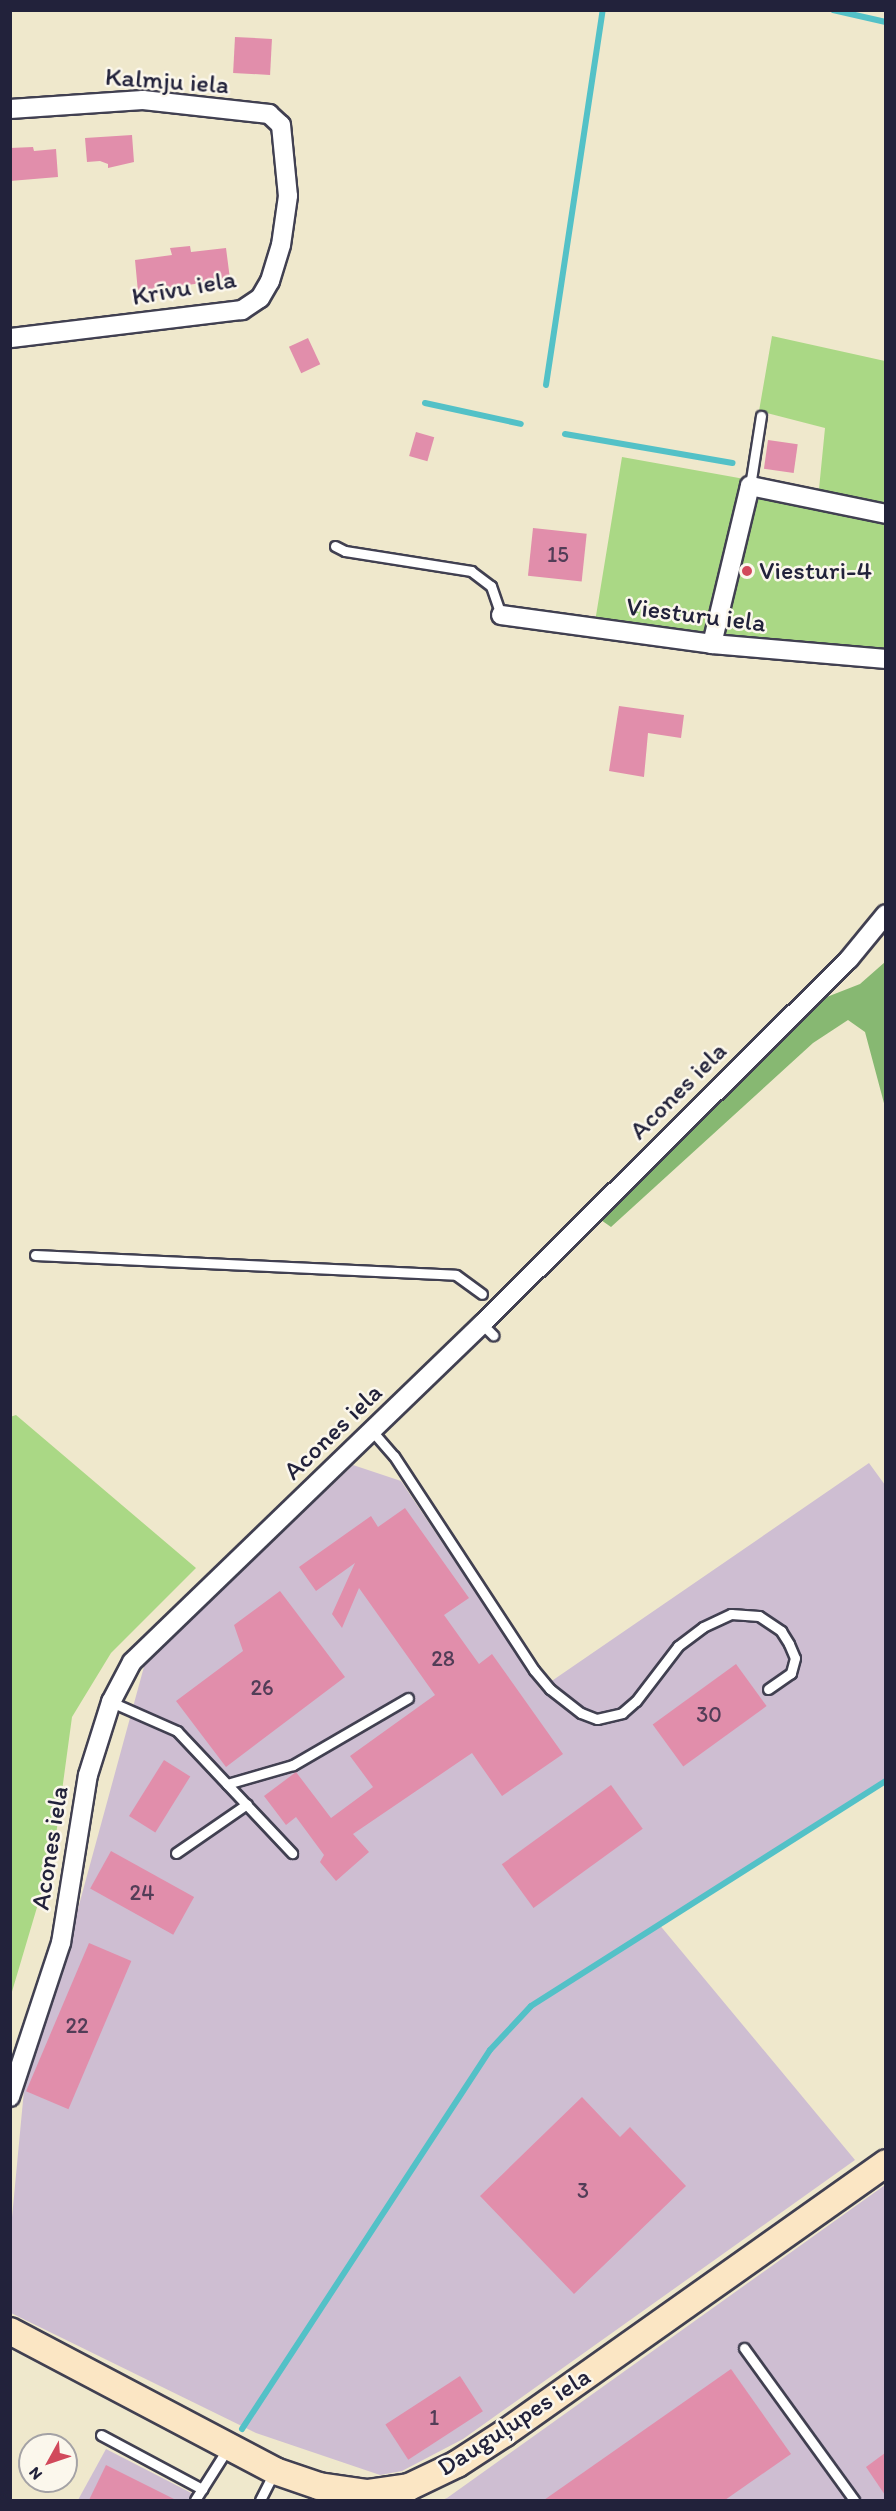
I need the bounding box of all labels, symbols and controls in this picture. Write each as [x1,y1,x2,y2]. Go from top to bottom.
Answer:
street label: Kalmju iela [104,61,230,101]
street label: Krīvu iela [129,263,239,313]
house number: 15 [547,542,569,568]
place label: Viesturi-4 [759,555,872,587]
marker: Viesturi-4 [740,564,754,578]
street label: Viesturu iela [624,591,768,639]
street label: Acones iela [623,1036,733,1146]
street label: Acones iela [277,1377,389,1487]
house number: 28 [431,1646,455,1672]
house number: 26 [250,1675,274,1701]
house number: 30 [696,1702,722,1728]
street label: Acones iela [25,1783,75,1913]
house number: 24 [130,1880,154,1906]
house number: 22 [65,2013,89,2039]
house number: 3 [577,2178,589,2204]
street label: Dauguļupes iela [431,2361,597,2483]
house number: 1 [429,2405,439,2431]
north arrow [18,2433,78,2493]
text: N [25,2463,46,2484]

